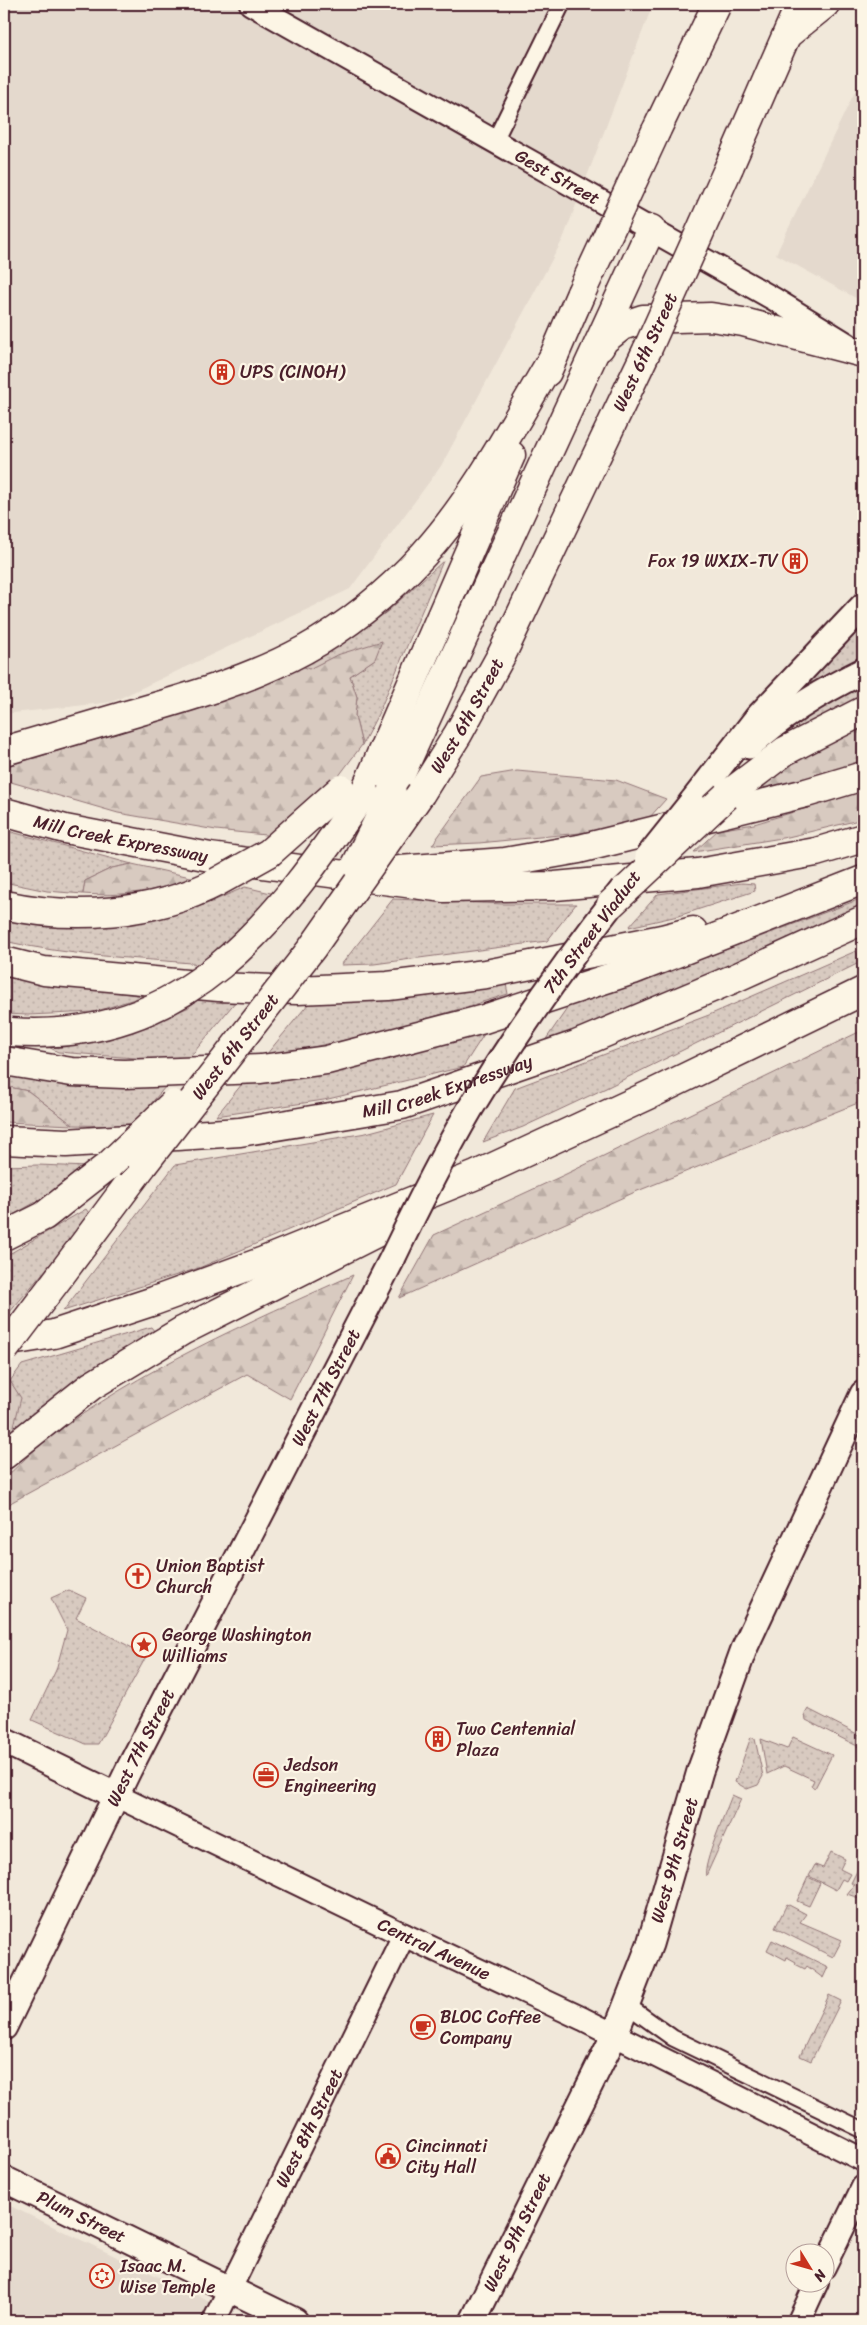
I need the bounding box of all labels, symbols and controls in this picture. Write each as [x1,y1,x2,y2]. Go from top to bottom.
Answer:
street label: Gest Street [509,140,606,214]
street label: West 6th Street [603,287,687,417]
place label: UPS (CINOH) [240,356,346,388]
building icon: UPS (CINOH) [209,359,235,385]
place label: Fox 19 WXIX-TV [648,545,779,577]
building icon: Fox 19 WXIX-TV [782,548,808,574]
street label: West 6th Street [421,652,513,780]
street label: Mill Creek Expressway [30,805,211,872]
street label: 7th Street Viaduct [534,863,650,1001]
street label: West 6th Street [183,986,287,1107]
street label: Mill Creek Expressway [360,1045,537,1127]
street label: West 7th Street [282,1323,370,1452]
place label: Union Baptist Church [156,1550,265,1603]
church icon: Union Baptist Church [125,1563,151,1589]
place label: George Washington Williams [162,1619,312,1672]
place icon: George Washington Williams [131,1632,157,1658]
street label: West 7th Street [97,1683,184,1812]
place label: Two Centennial Plaza [456,1713,576,1766]
building icon: Two Centennial Plaza [425,1726,451,1752]
place label: Jedson Engineering [283,1749,377,1802]
office icon: Jedson Engineering [253,1762,279,1788]
street label: West 9th Street [641,1793,708,1927]
street label: Central Avenue [372,1908,496,1989]
place label: BLOC Coffee Company [440,2001,541,2054]
cafe icon: BLOC Coffee Company [410,2014,436,2040]
street label: West 8th Street [266,2063,352,2193]
place label: Cincinnati City Hall [406,2130,488,2183]
public building icon: Cincinnati City Hall [375,2143,401,2169]
street label: West 9th Street [474,2167,560,2297]
street label: Plum Street [31,2181,132,2252]
north arrow [784,2242,834,2292]
place label: Isaac M. Wise Temple [119,2250,215,2303]
synagogue icon: Isaac M. Wise Temple [89,2263,115,2289]
text: N [807,2263,833,2287]

